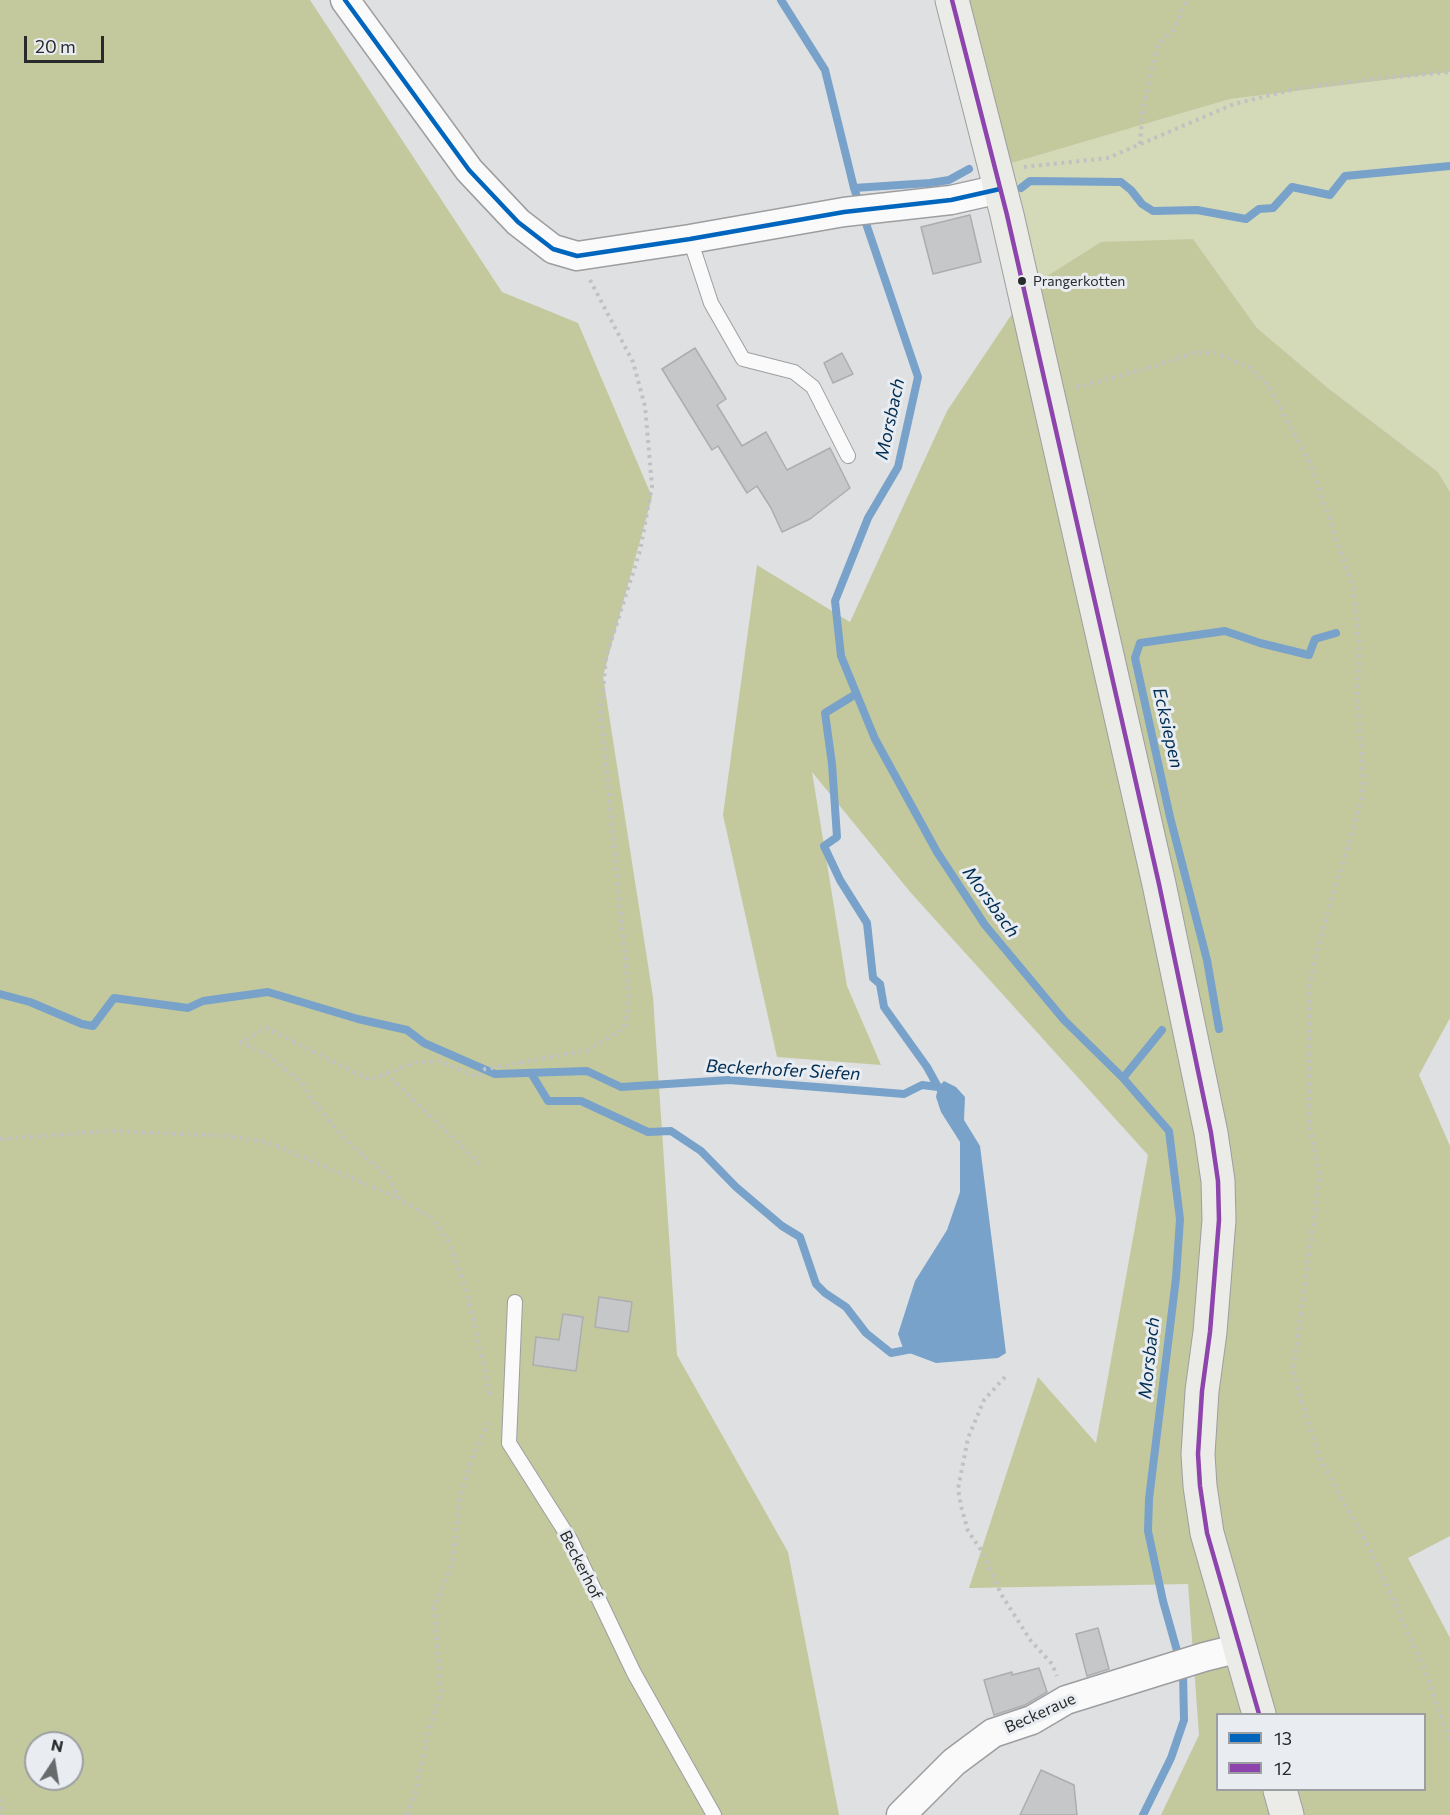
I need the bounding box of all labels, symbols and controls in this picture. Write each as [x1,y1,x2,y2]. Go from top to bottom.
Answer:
scale bar [27,24,106,62]
text: 20 m [35,35,76,57]
place label: Prangerkotten [1033,273,1125,289]
marker: Prangerkotten [1016,275,1028,287]
water label: Morsbach [871,377,909,461]
water label: Ecksiepen [1148,686,1188,770]
water label: Morsbach [958,862,1024,942]
water label: Beckerhofer Siefen [705,1055,861,1085]
water label: Morsbach [1134,1316,1164,1400]
street label: Beckerhof [555,1527,607,1603]
street label: Beckeraue [1002,1689,1078,1737]
legend [1216,1713,1426,1791]
text: 13 [1274,1727,1292,1749]
north arrow [24,1731,84,1791]
text: N [50,1734,65,1755]
text: 12 [1274,1757,1292,1779]

